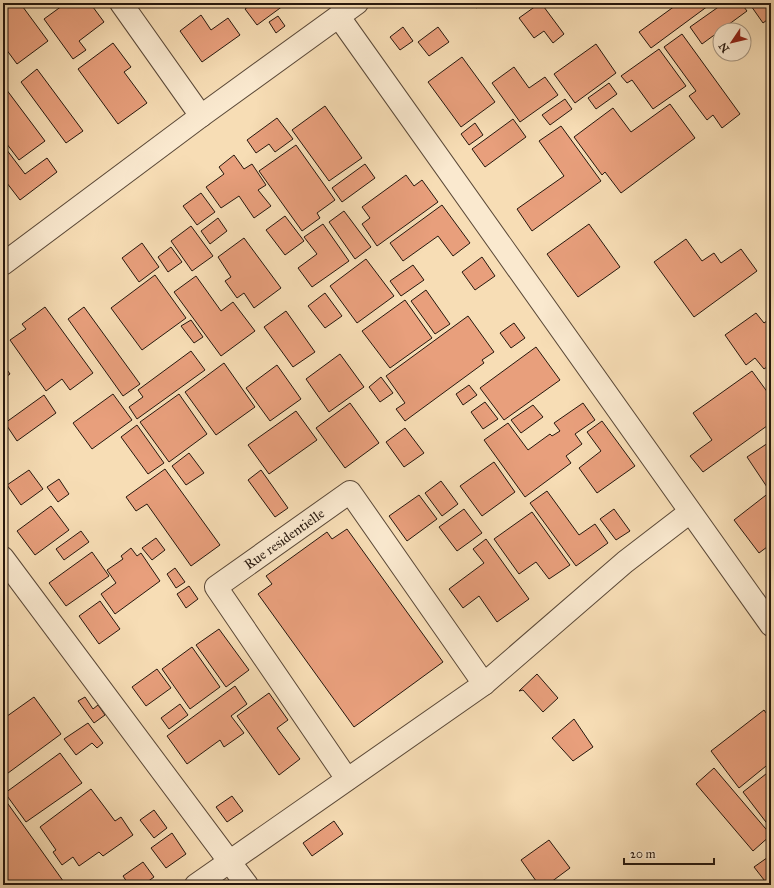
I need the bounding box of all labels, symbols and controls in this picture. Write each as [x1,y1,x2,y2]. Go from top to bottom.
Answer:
north arrow [712,22,752,62]
text: N [716,39,732,55]
street label: Rue residentielle [241,505,328,573]
scale bar [624,840,714,866]
text: 20 m [630,847,656,861]

